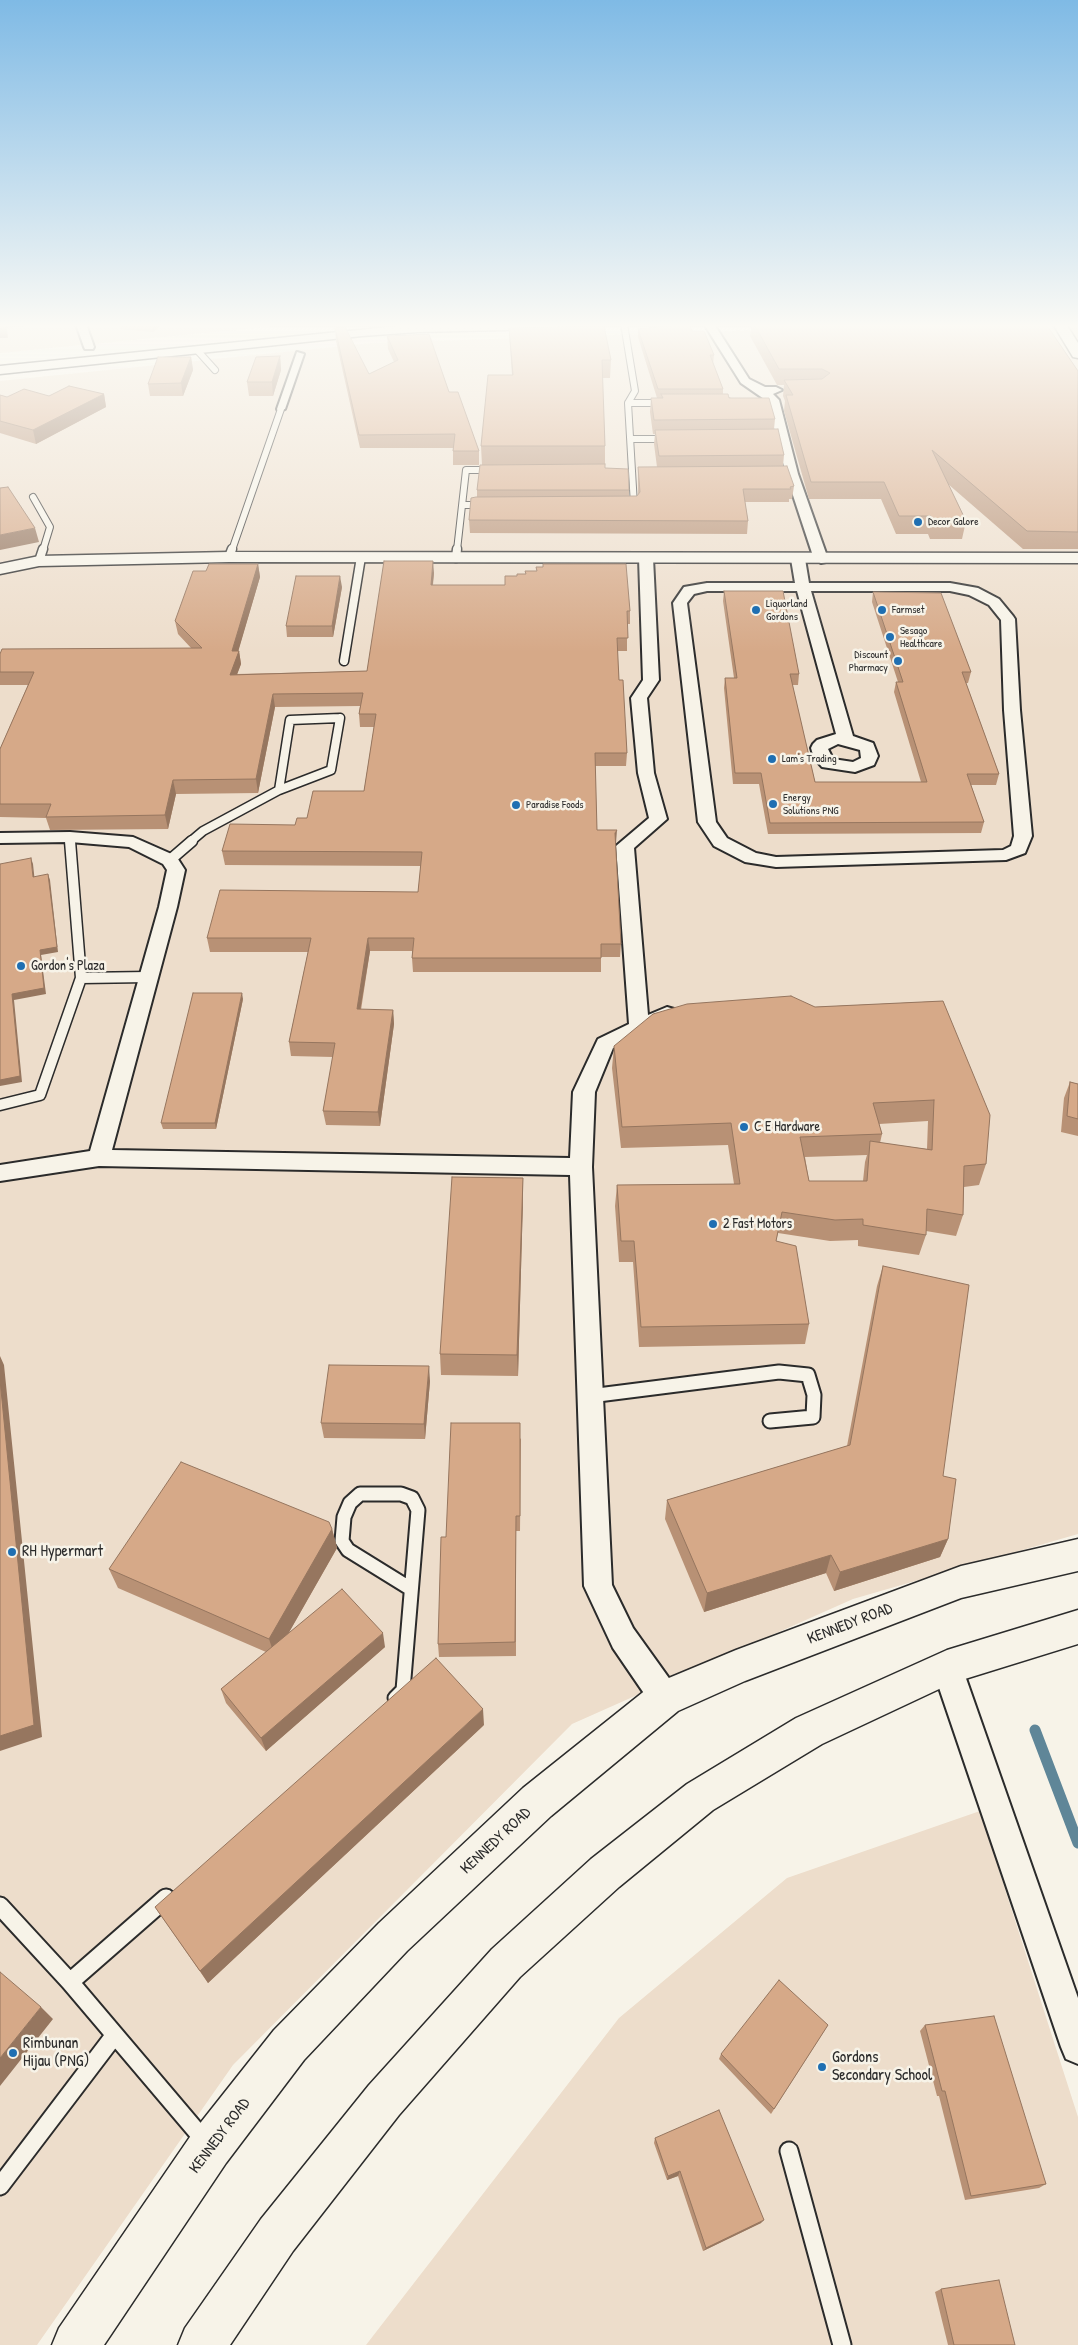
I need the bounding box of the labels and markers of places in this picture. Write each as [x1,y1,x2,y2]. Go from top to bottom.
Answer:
place label: Decor Galore [928,515,979,529]
marker: Decor Galore [912,516,924,528]
place label: Liquorland Gordons [766,597,807,623]
place label: Farmset [892,603,925,617]
marker: Liquorland Gordons [750,604,762,616]
marker: Farmset [876,604,888,616]
place label: Sesago Healthcare [900,624,942,650]
marker: Sesago Healthcare [884,631,896,643]
place label: Discount Pharmacy [849,648,888,674]
marker: Discount Pharmacy [892,655,904,667]
place label: Lam's Trading [782,752,837,766]
marker: Lam's Trading [766,753,778,765]
place label: Energy Solutions PNG [783,791,839,817]
place label: Paradise Foods [526,798,584,812]
marker: Energy Solutions PNG [767,798,779,810]
marker: Paradise Foods [510,799,522,811]
place label: Gordon's Plaza [31,958,105,974]
marker: Gordon's Plaza [15,960,27,972]
place label: C E Hardware [754,1119,820,1135]
marker: C E Hardware [738,1121,750,1133]
place label: 2 Fast Motors [723,1216,792,1232]
marker: 2 Fast Motors [707,1218,719,1230]
place label: RH Hypermart [22,1542,103,1562]
marker: RH Hypermart [6,1546,18,1558]
place label: Rimbunan Hijau (PNG) [23,2034,89,2072]
marker: Rimbunan Hijau (PNG) [7,2047,19,2059]
place label: Gordons Secondary School [832,2048,932,2086]
marker: Gordons Secondary School [816,2061,828,2073]

